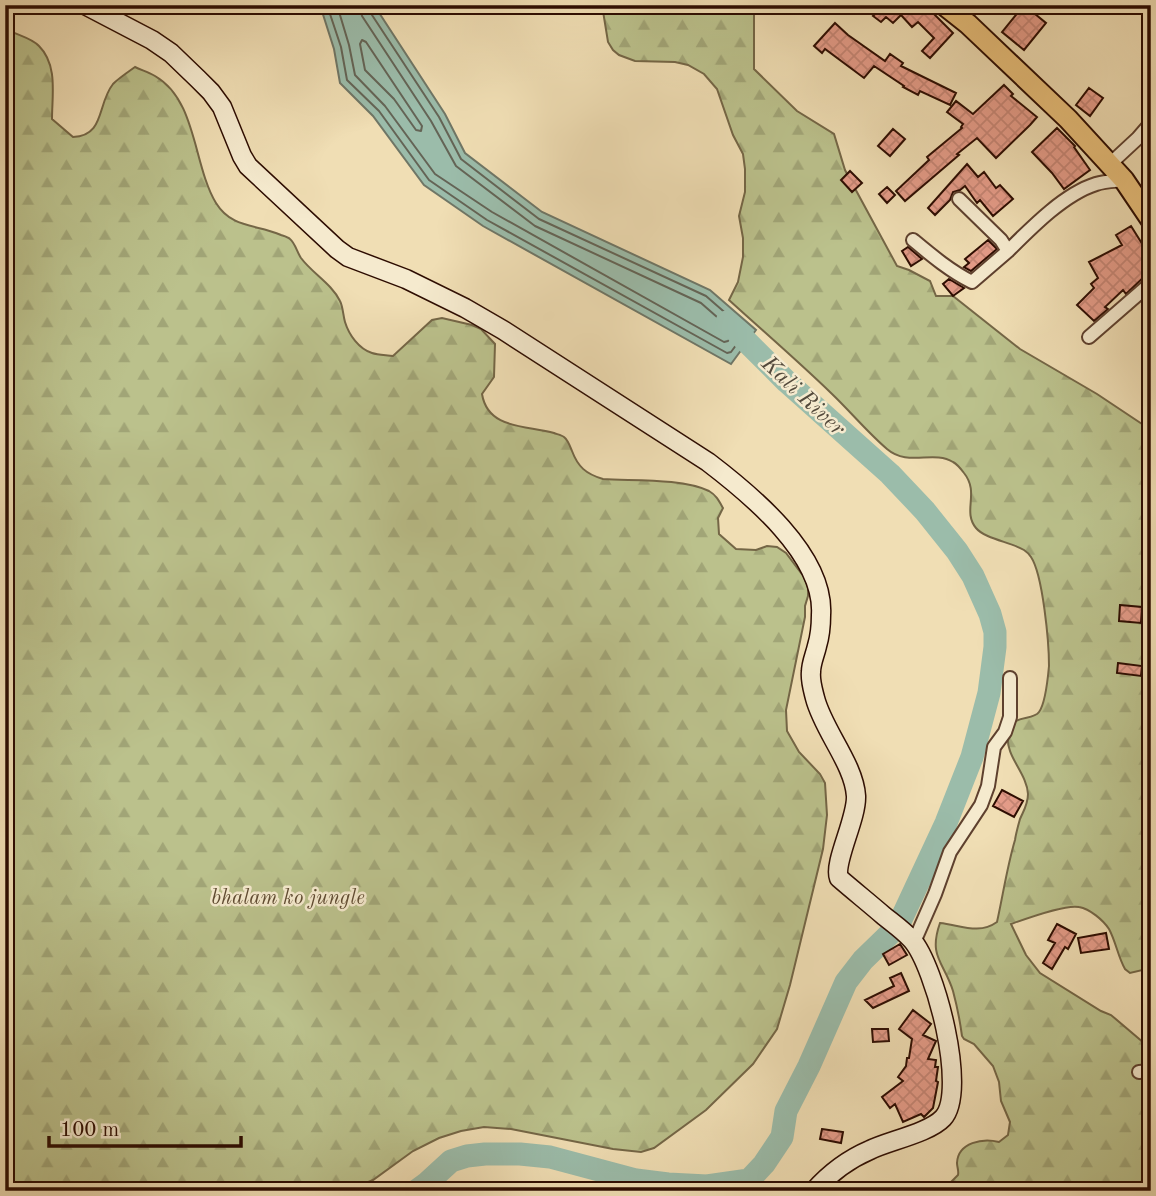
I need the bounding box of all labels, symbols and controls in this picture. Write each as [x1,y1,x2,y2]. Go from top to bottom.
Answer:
water label: Kali River [756,351,850,441]
park label: bhalam ko jungle [211,888,365,909]
scale bar [49,1105,242,1149]
text: 100 m [60,1120,119,1141]

